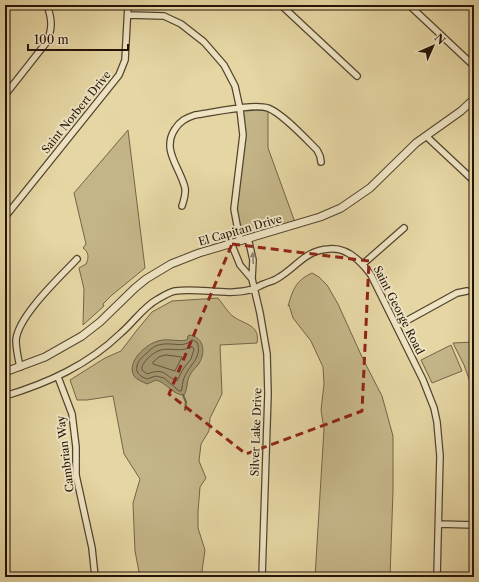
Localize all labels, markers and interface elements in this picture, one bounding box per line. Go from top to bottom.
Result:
scale bar [28,26,128,52]
north arrow [413,26,453,66]
text: N [432,31,449,48]
text: 100 m [34,32,69,47]
street label: Saint Norbert Drive [38,68,114,156]
street label: El Capitan Drive [197,211,283,249]
one-way arrow [249,252,256,265]
street label: Saint George Road [371,263,428,357]
street label: Silver Lake Drive [247,387,265,477]
street label: Cambrian Way [53,414,77,493]

